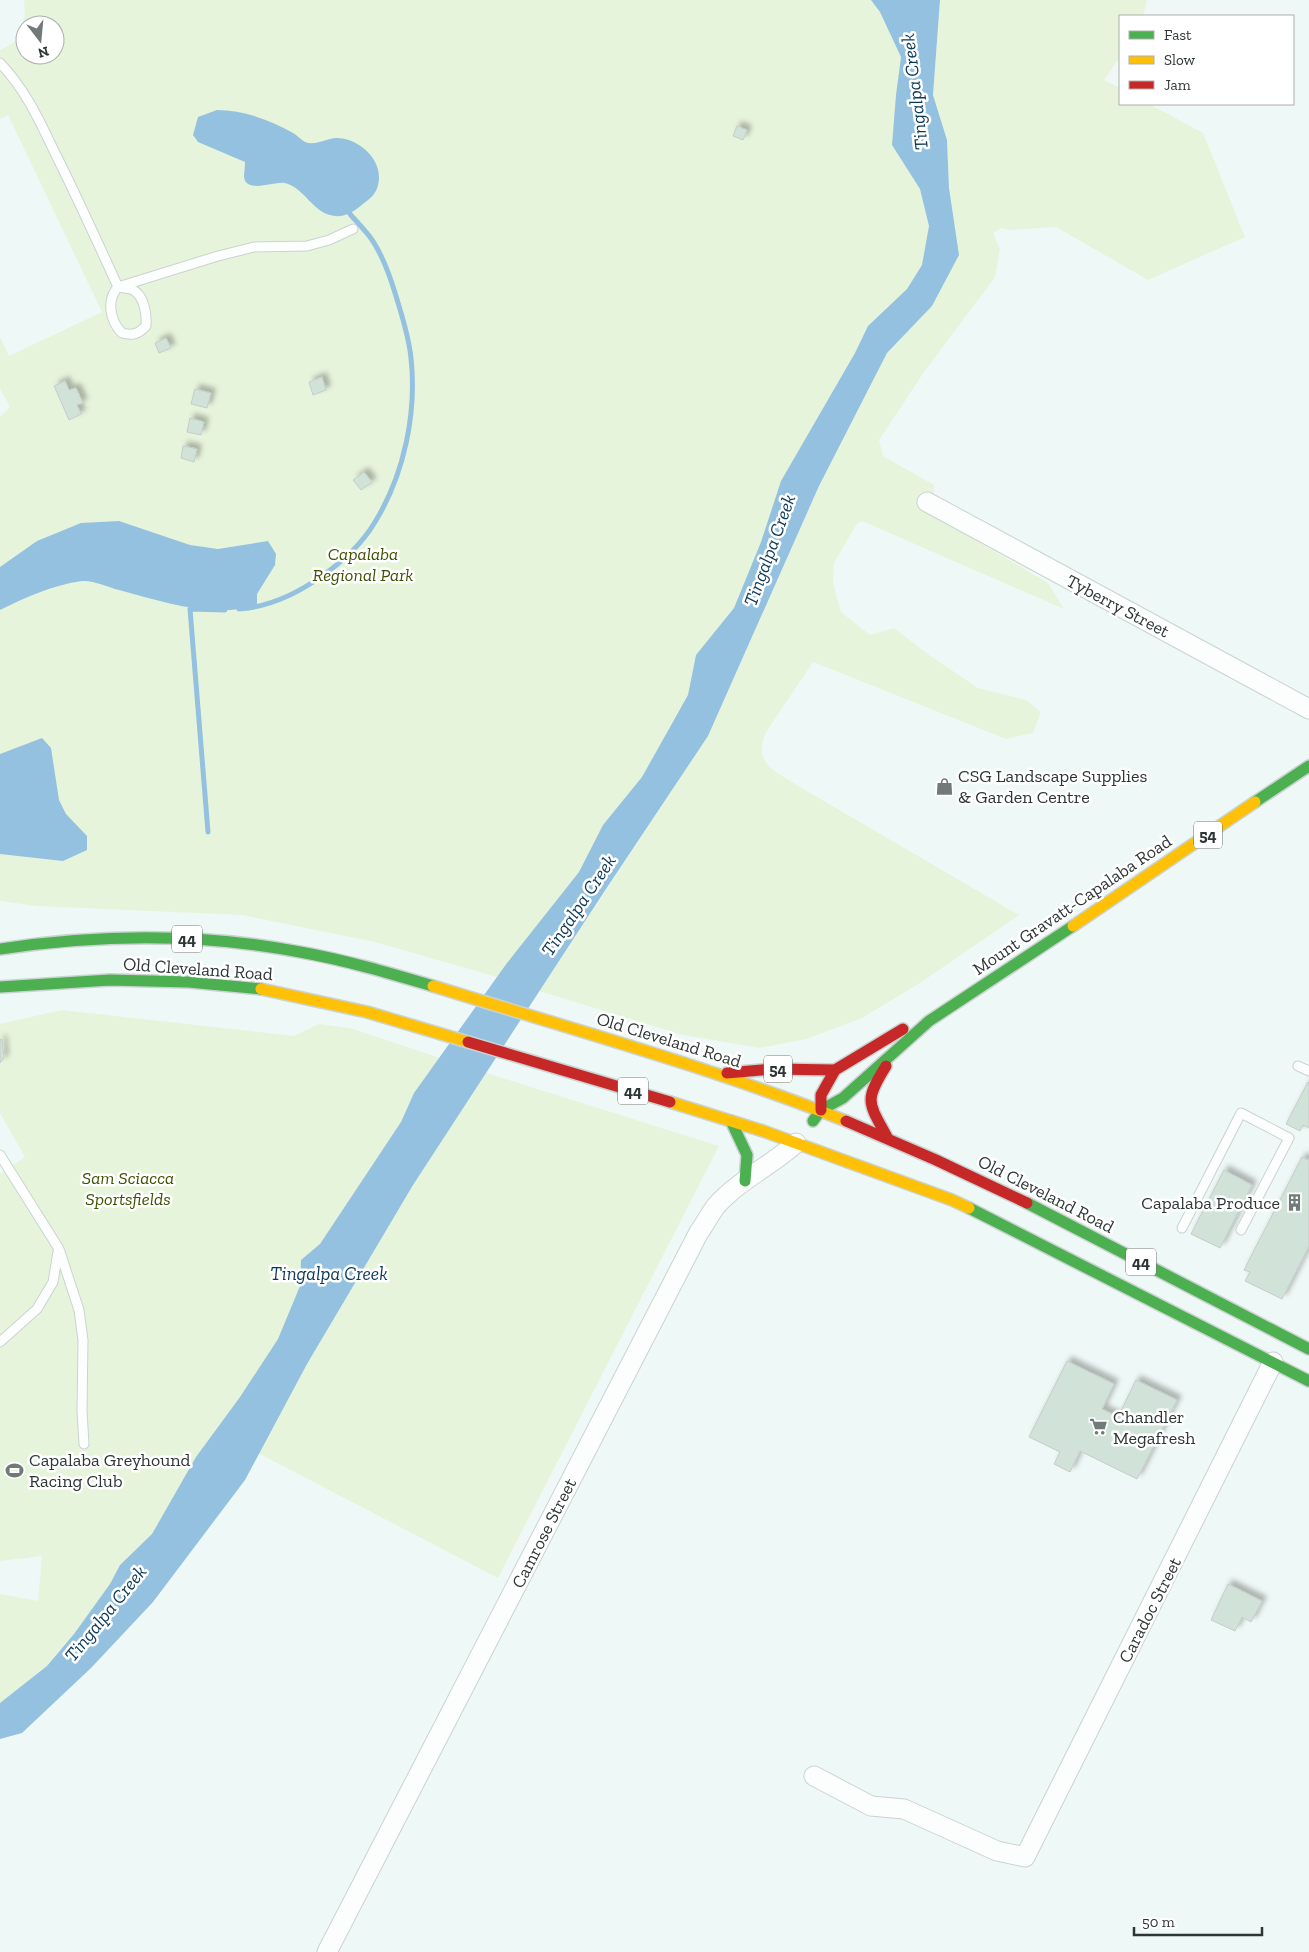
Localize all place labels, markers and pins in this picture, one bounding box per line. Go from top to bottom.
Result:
place label: CSG Landscape Supplies & Garden Centre [958,765,1148,808]
shop icon: CSG Landscape Supplies & Garden Centre [934,776,954,796]
place label: Capalaba Produce [1141,1192,1280,1214]
building icon: Capalaba Produce [1284,1193,1304,1213]
place label: Chandler Megafresh [1113,1406,1195,1449]
supermarket icon: Chandler Megafresh [1089,1417,1109,1437]
place label: Capalaba Greyhound Racing Club [29,1449,191,1492]
sports icon: Capalaba Greyhound Racing Club [5,1460,25,1480]

